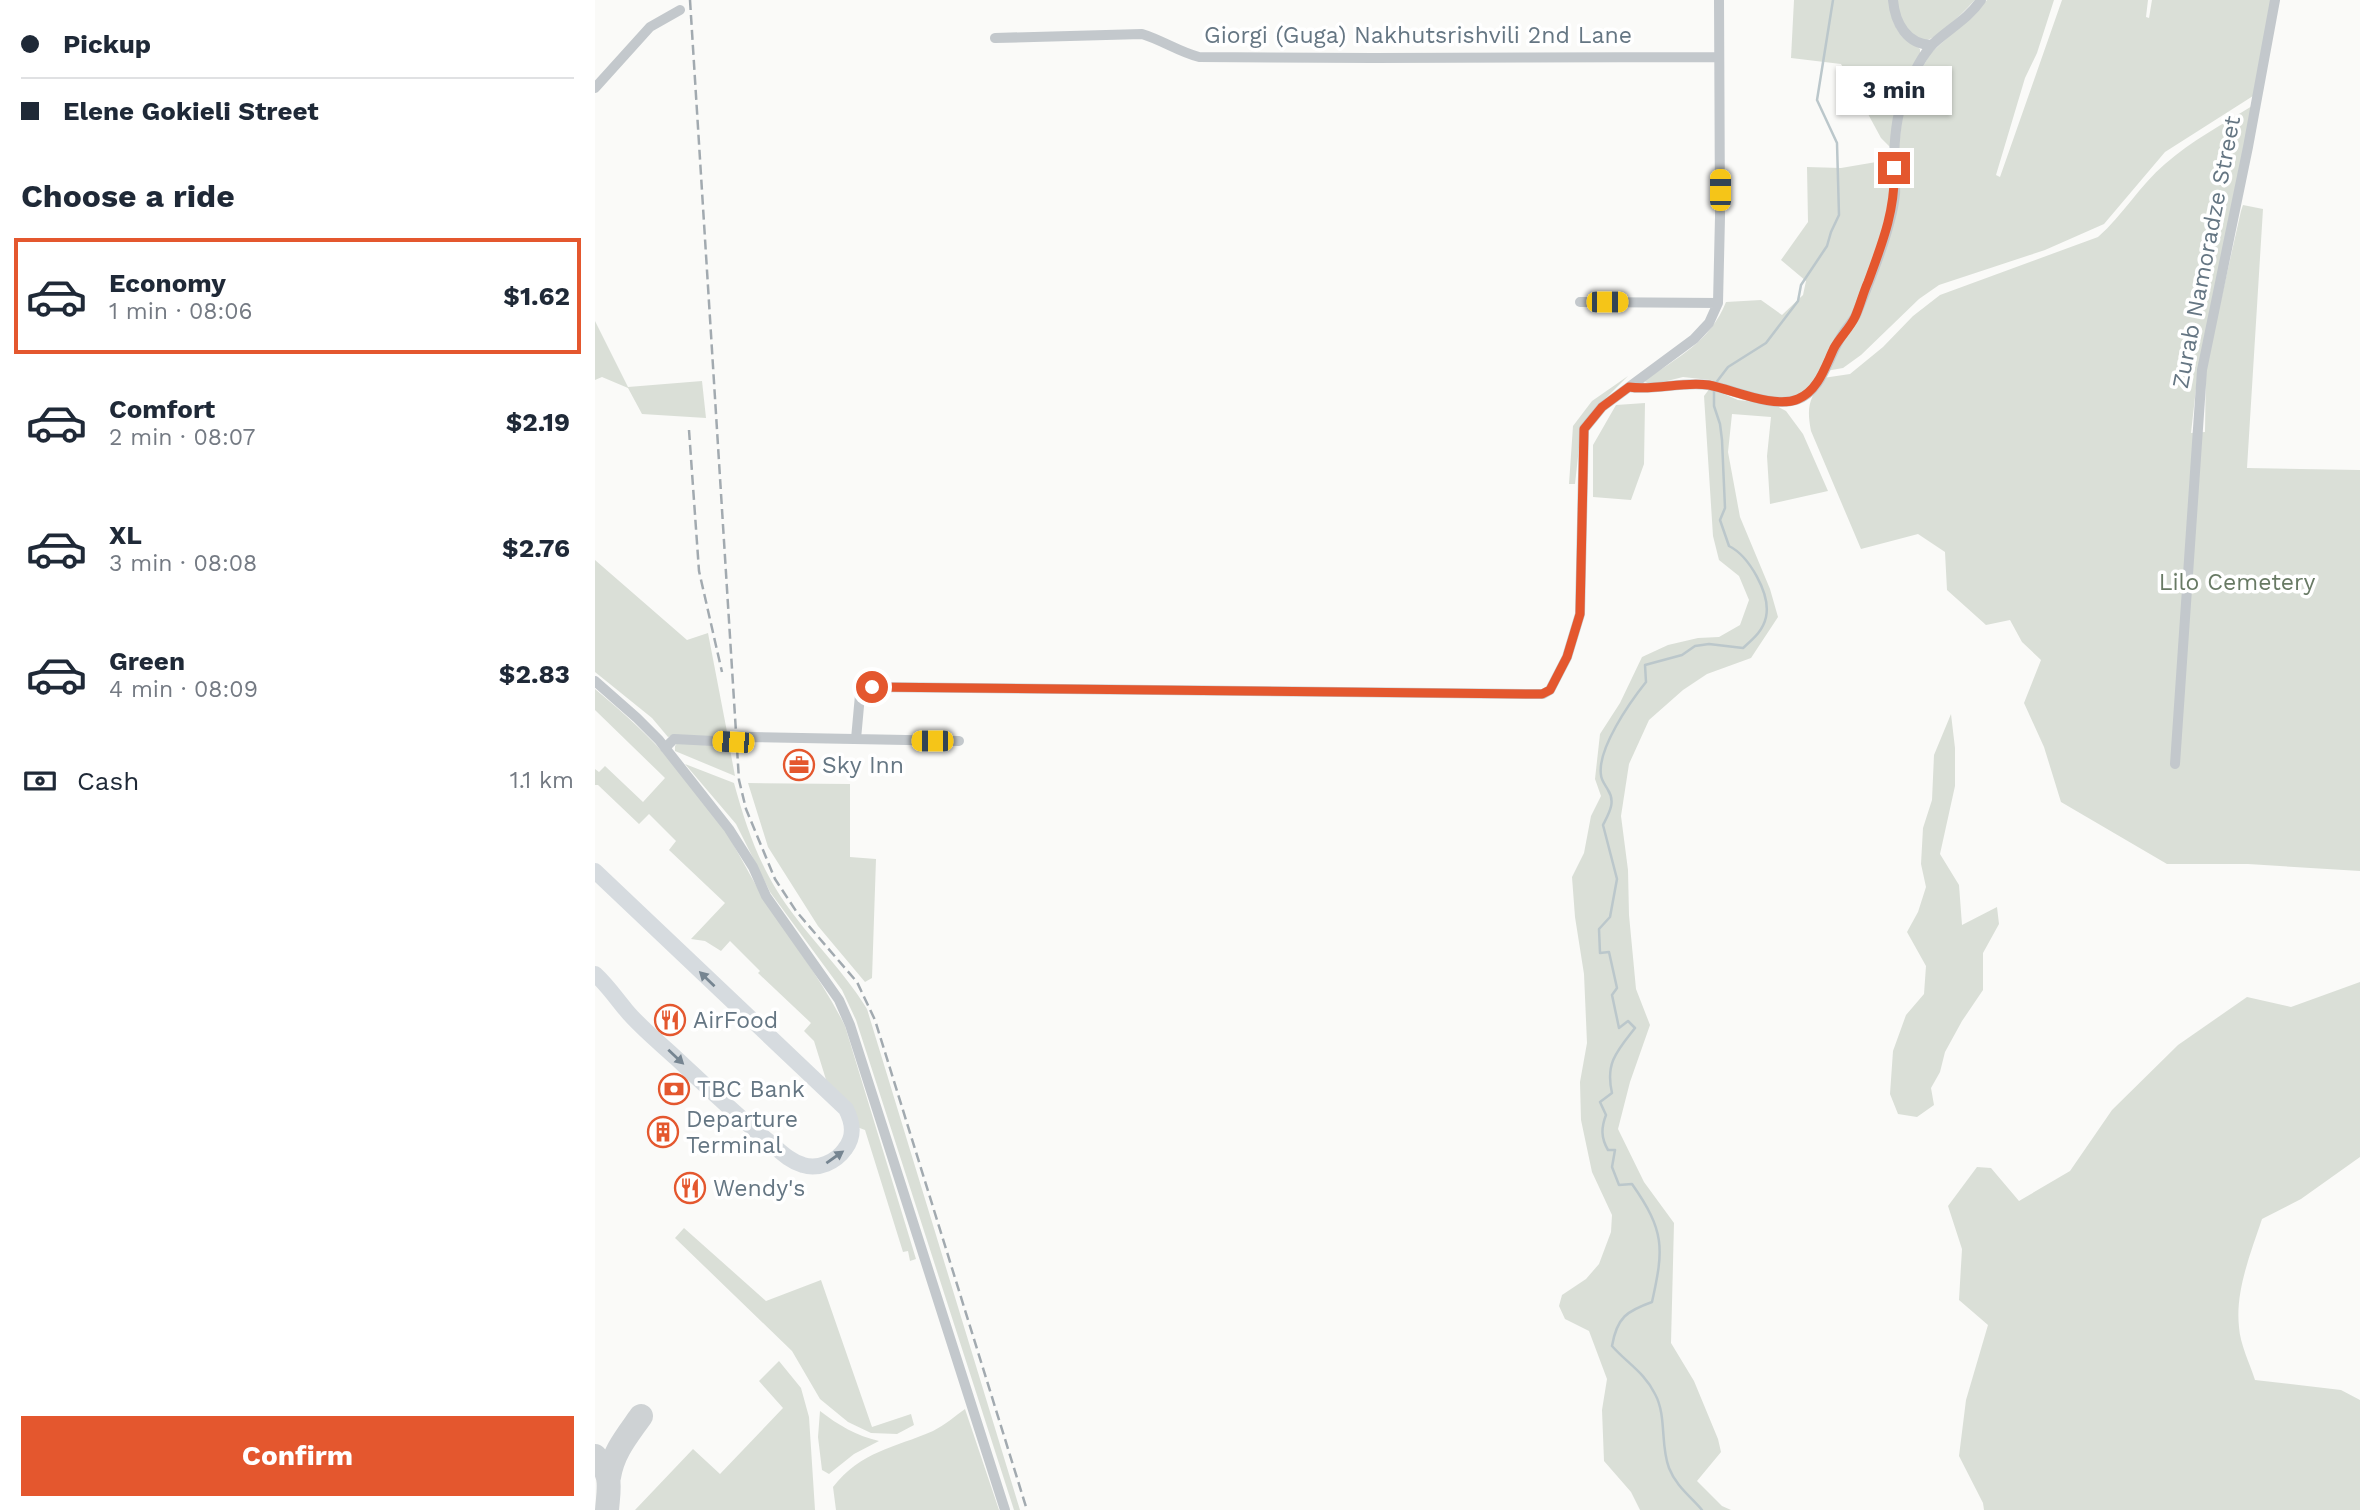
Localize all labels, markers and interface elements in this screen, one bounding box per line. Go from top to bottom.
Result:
street label: Giorgi (Guga) Nakhutsrishvili 2nd Lane [1204,22,1632,49]
text: Pickup [63,29,151,59]
callout: 3 min [1836,66,1952,116]
text: 3 min [1863,77,1925,104]
text: Elene Gokieli Street [63,96,319,126]
street label: Zurab Namoradze Street [2167,113,2246,391]
route end [1878,152,1910,184]
car [1710,169,1731,211]
text: Choose a ride [21,177,235,215]
icon: car [25,265,88,328]
text: Economy [109,268,226,298]
text: $1.62 [503,281,570,311]
car [1587,292,1629,313]
text: 1 min · 08:06 [109,298,253,325]
icon: car [25,391,88,454]
text: Comfort [109,394,215,424]
text: $2.19 [506,407,570,437]
text: 2 min · 08:07 [109,424,255,451]
icon: car [25,517,88,580]
text: XL [109,520,142,550]
text: $2.76 [502,533,570,563]
text: 3 min · 08:08 [109,550,257,577]
park label: Lilo Cemetery [2159,569,2315,596]
icon: car [25,643,88,706]
text: Green [109,646,185,676]
text: $2.83 [499,659,570,689]
route start [856,671,888,703]
text: 4 min · 08:09 [109,676,258,703]
car [712,730,755,754]
car [912,731,954,752]
office icon: Sky Inn [782,748,816,782]
place label: Sky Inn [822,752,904,779]
icon: cash [21,762,59,800]
text: Cash [77,766,139,796]
text: 1.1 km [510,767,574,794]
one-way arrow [699,971,716,987]
restaurant icon: AirFood [653,1003,687,1037]
place label: AirFood [693,1007,778,1034]
one-way arrow [667,1049,684,1065]
bank icon: TBC Bank [657,1072,691,1106]
place label: TBC Bank [697,1076,805,1103]
place label: Departure Terminal [686,1106,798,1159]
building icon: Departure Terminal [646,1115,680,1149]
one-way arrow [826,1150,844,1164]
restaurant icon: Wendy's [673,1171,707,1205]
place label: Wendy's [713,1175,805,1202]
button: Confirm [21,1416,574,1496]

